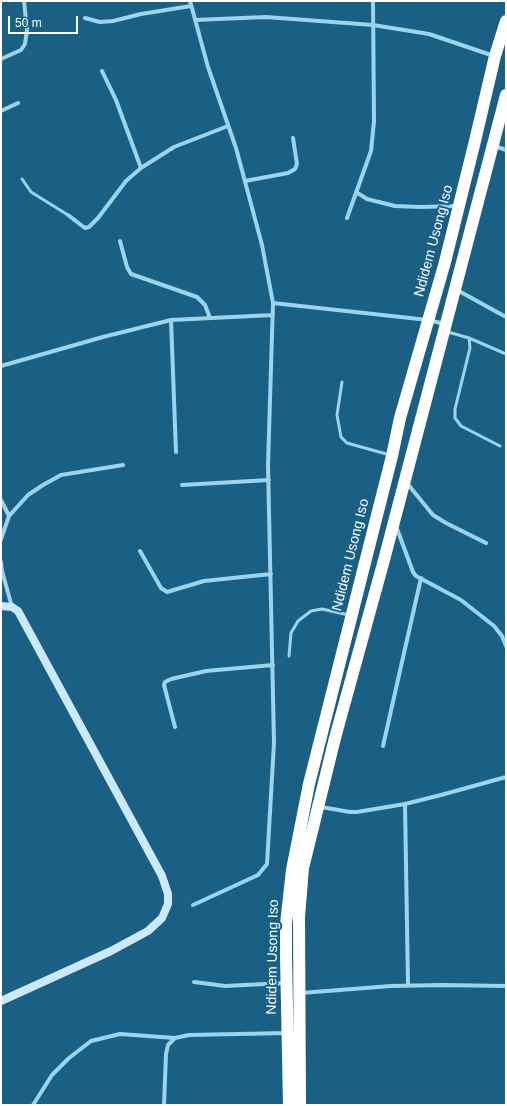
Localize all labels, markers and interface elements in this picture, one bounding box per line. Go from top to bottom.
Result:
scale bar [10,8,80,34]
text: 50 m [15,16,42,30]
street label: Ndidem Usong Iso [411,183,457,299]
street label: Ndidem Usong Iso [329,497,373,613]
street label: Ndidem Usong Iso [264,899,282,1015]

